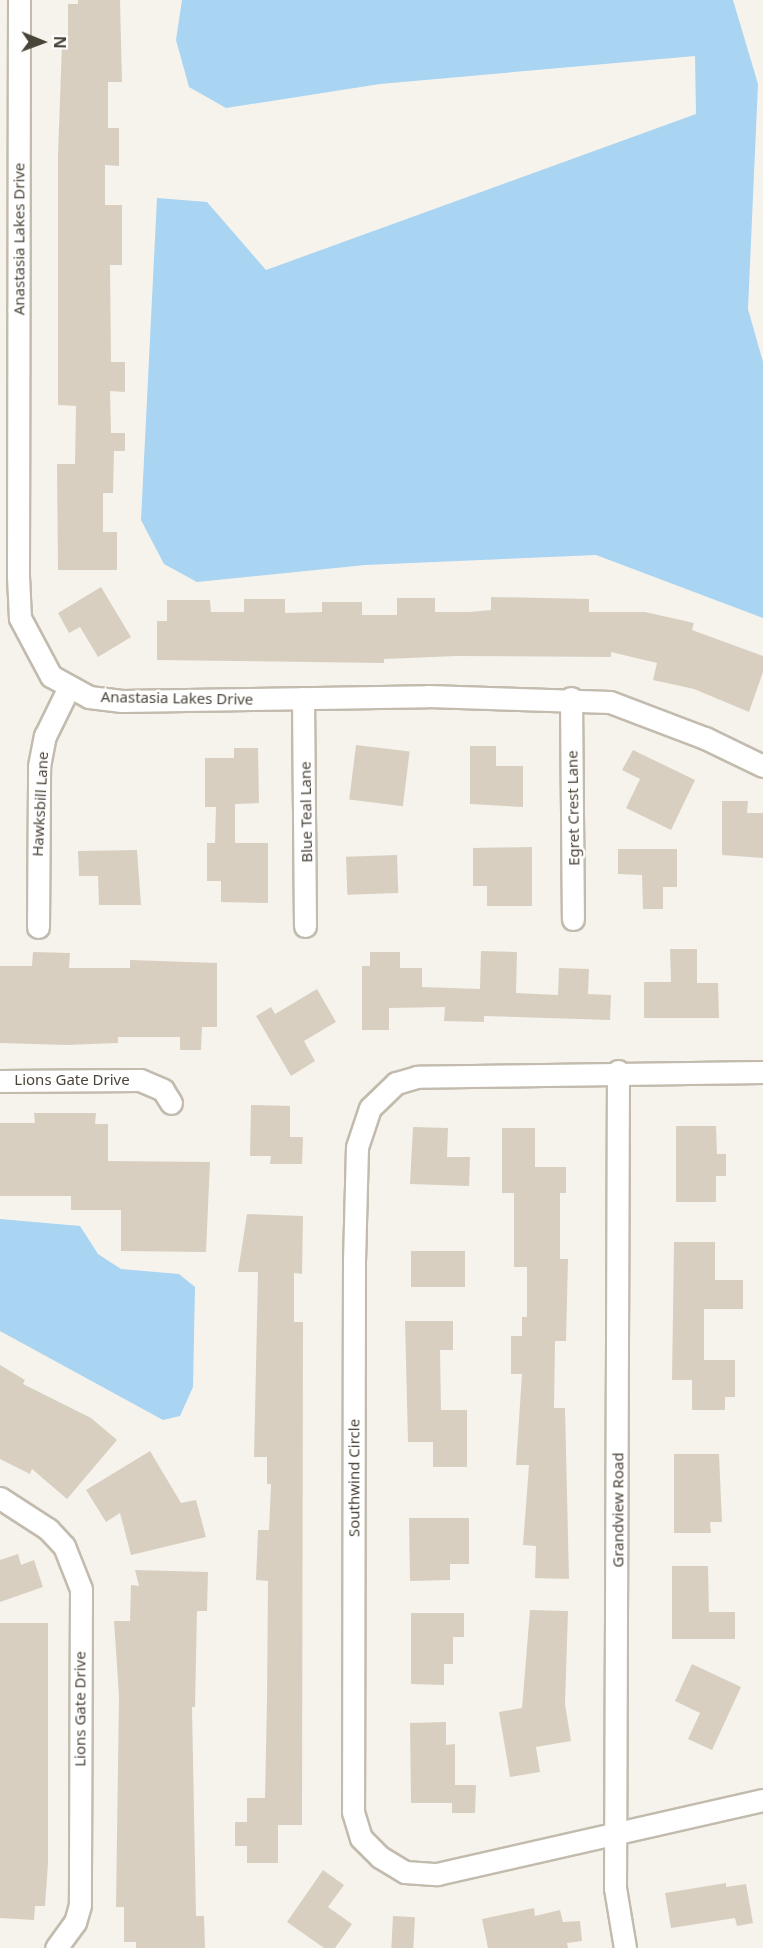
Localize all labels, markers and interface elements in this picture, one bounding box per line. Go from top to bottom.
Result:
north arrow [12,12,72,72]
text: N [49,36,71,49]
street label: Anastasia Lakes Drive [10,163,28,315]
street label: Anastasia Lakes Drive [101,688,253,708]
street label: Egret Crest Lane [563,750,583,866]
street label: Hawksbill Lane [28,751,52,857]
street label: Blue Teal Lane [296,761,316,863]
street label: Lions Gate Drive [14,1071,130,1089]
street label: Southwind Circle [345,1419,363,1537]
street label: Grandview Road [609,1452,627,1568]
street label: Lions Gate Drive [71,1651,89,1767]

